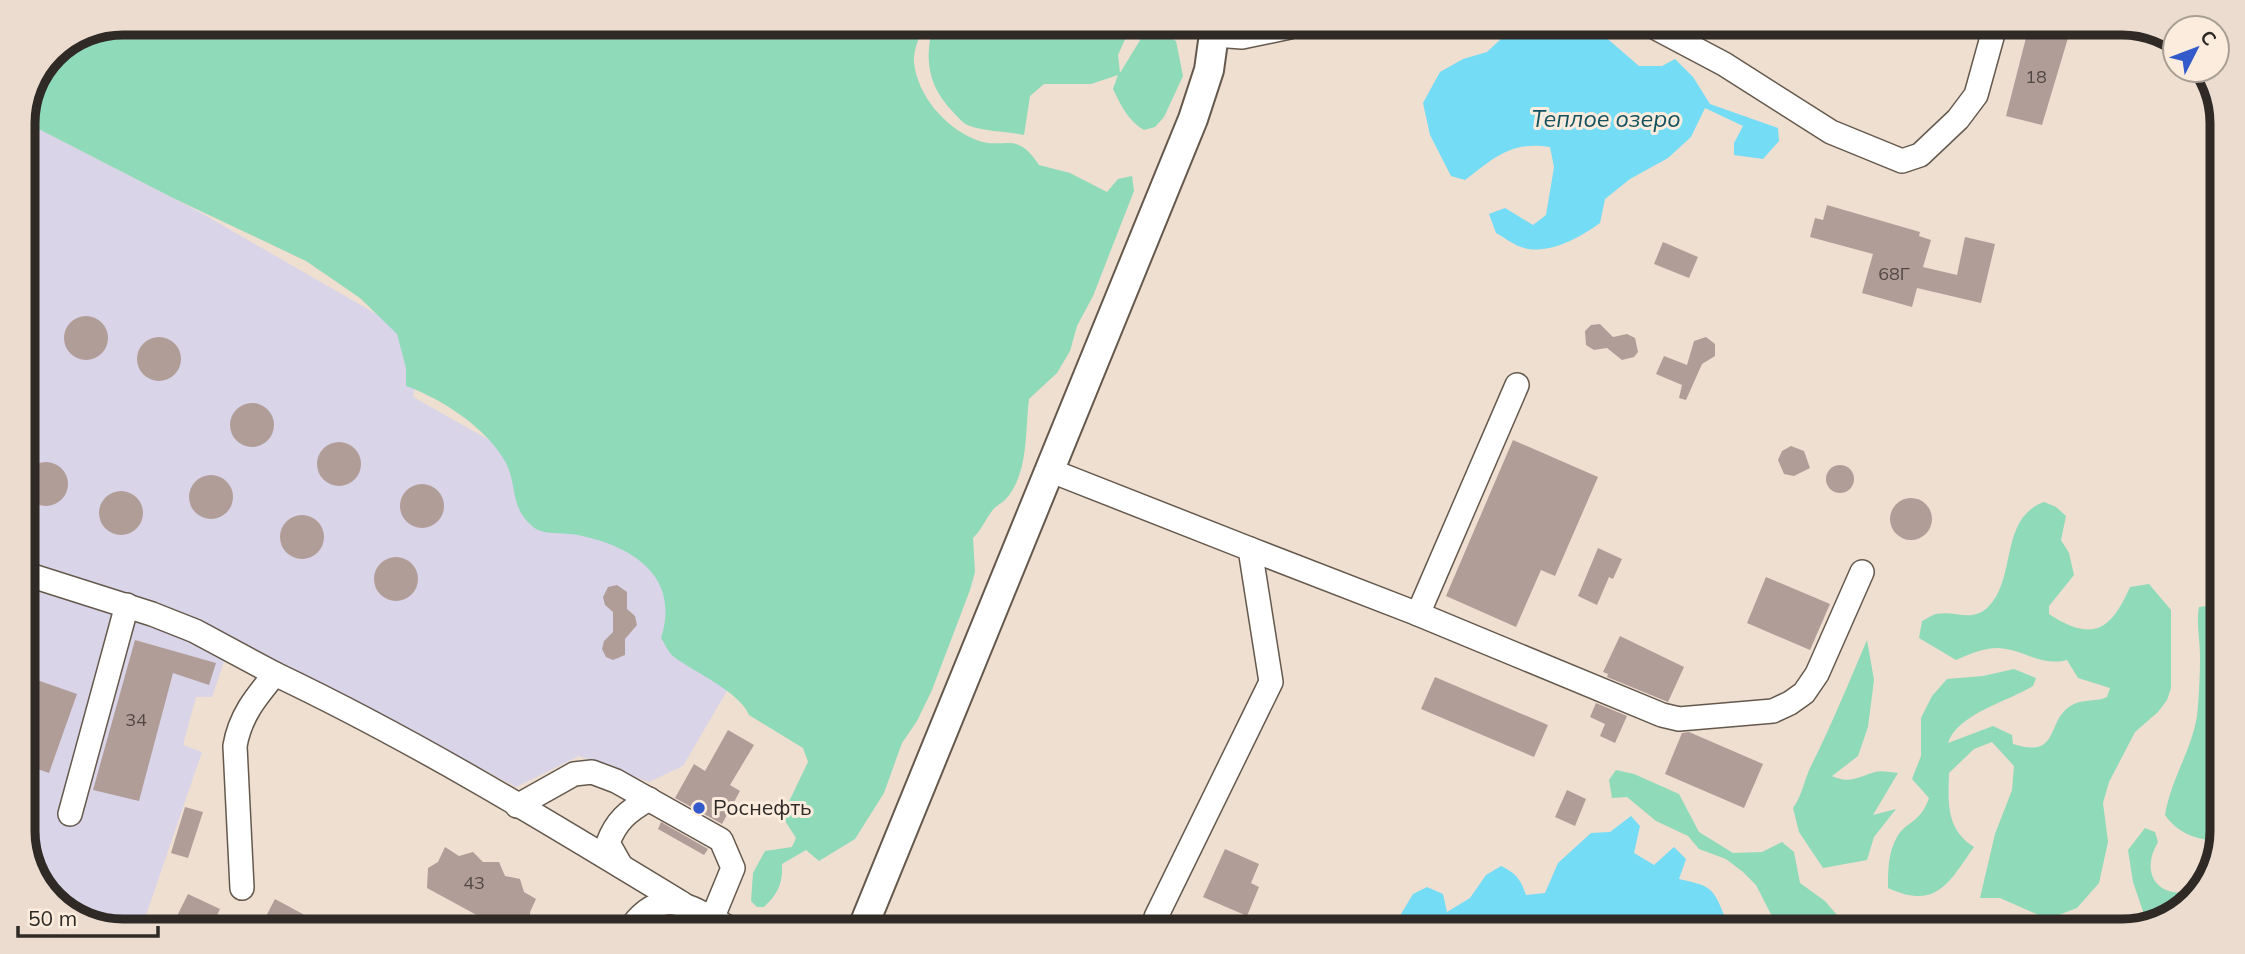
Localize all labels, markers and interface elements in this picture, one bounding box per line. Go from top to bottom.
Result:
north arrow [2161,14,2231,84]
text: С [2195,25,2222,50]
house number: 18 [2025,65,2047,88]
water label: Теплое озеро [1531,104,1681,133]
house number: 68Г [1878,262,1910,285]
house number: 34 [125,708,147,731]
place label: Роснефть [713,794,812,820]
marker: Роснефть [691,800,707,816]
house number: 43 [463,871,485,894]
scale bar [18,894,158,938]
text: 50 m [28,905,77,931]

